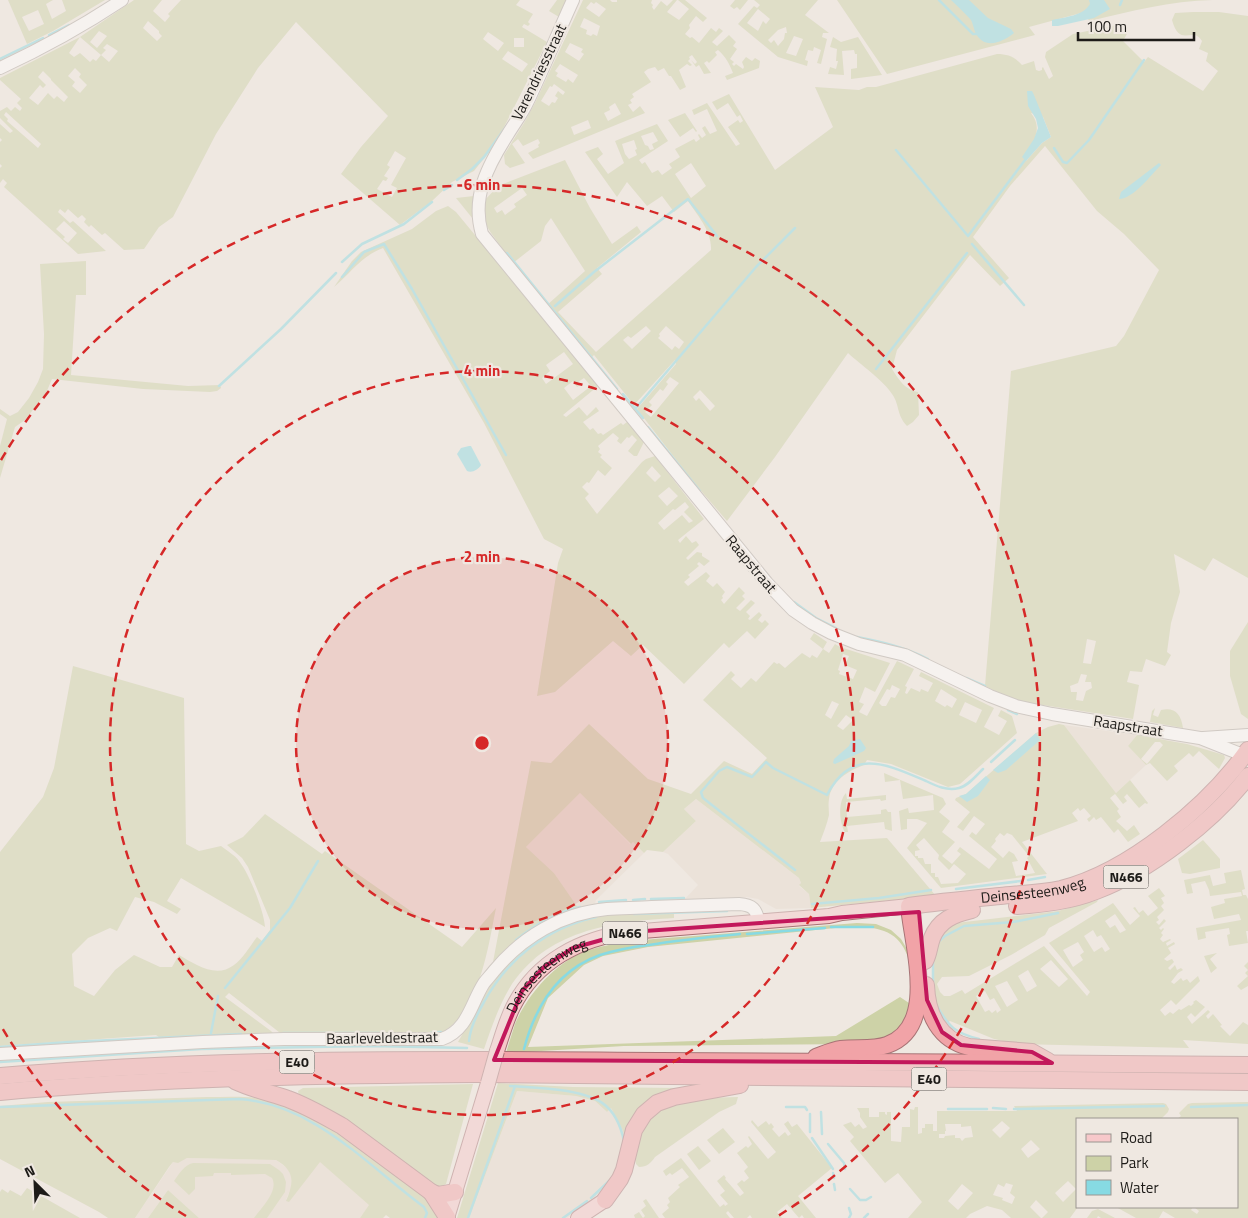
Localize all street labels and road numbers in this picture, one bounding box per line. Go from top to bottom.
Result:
street label: Varendriesstraat [505,19,572,124]
street label: Raapstraat [720,530,783,598]
street label: Raapstraat [1092,709,1165,742]
road number: N466 [1104,866,1148,889]
street label: Deinsesteenweg [980,870,1088,909]
road number: N466 [602,921,648,944]
street label: Deinsesteenweg [500,931,591,1017]
street label: Baarleveldestraat [326,1025,439,1050]
road number: E40 [280,1050,314,1074]
road number: E40 [912,1068,946,1090]

